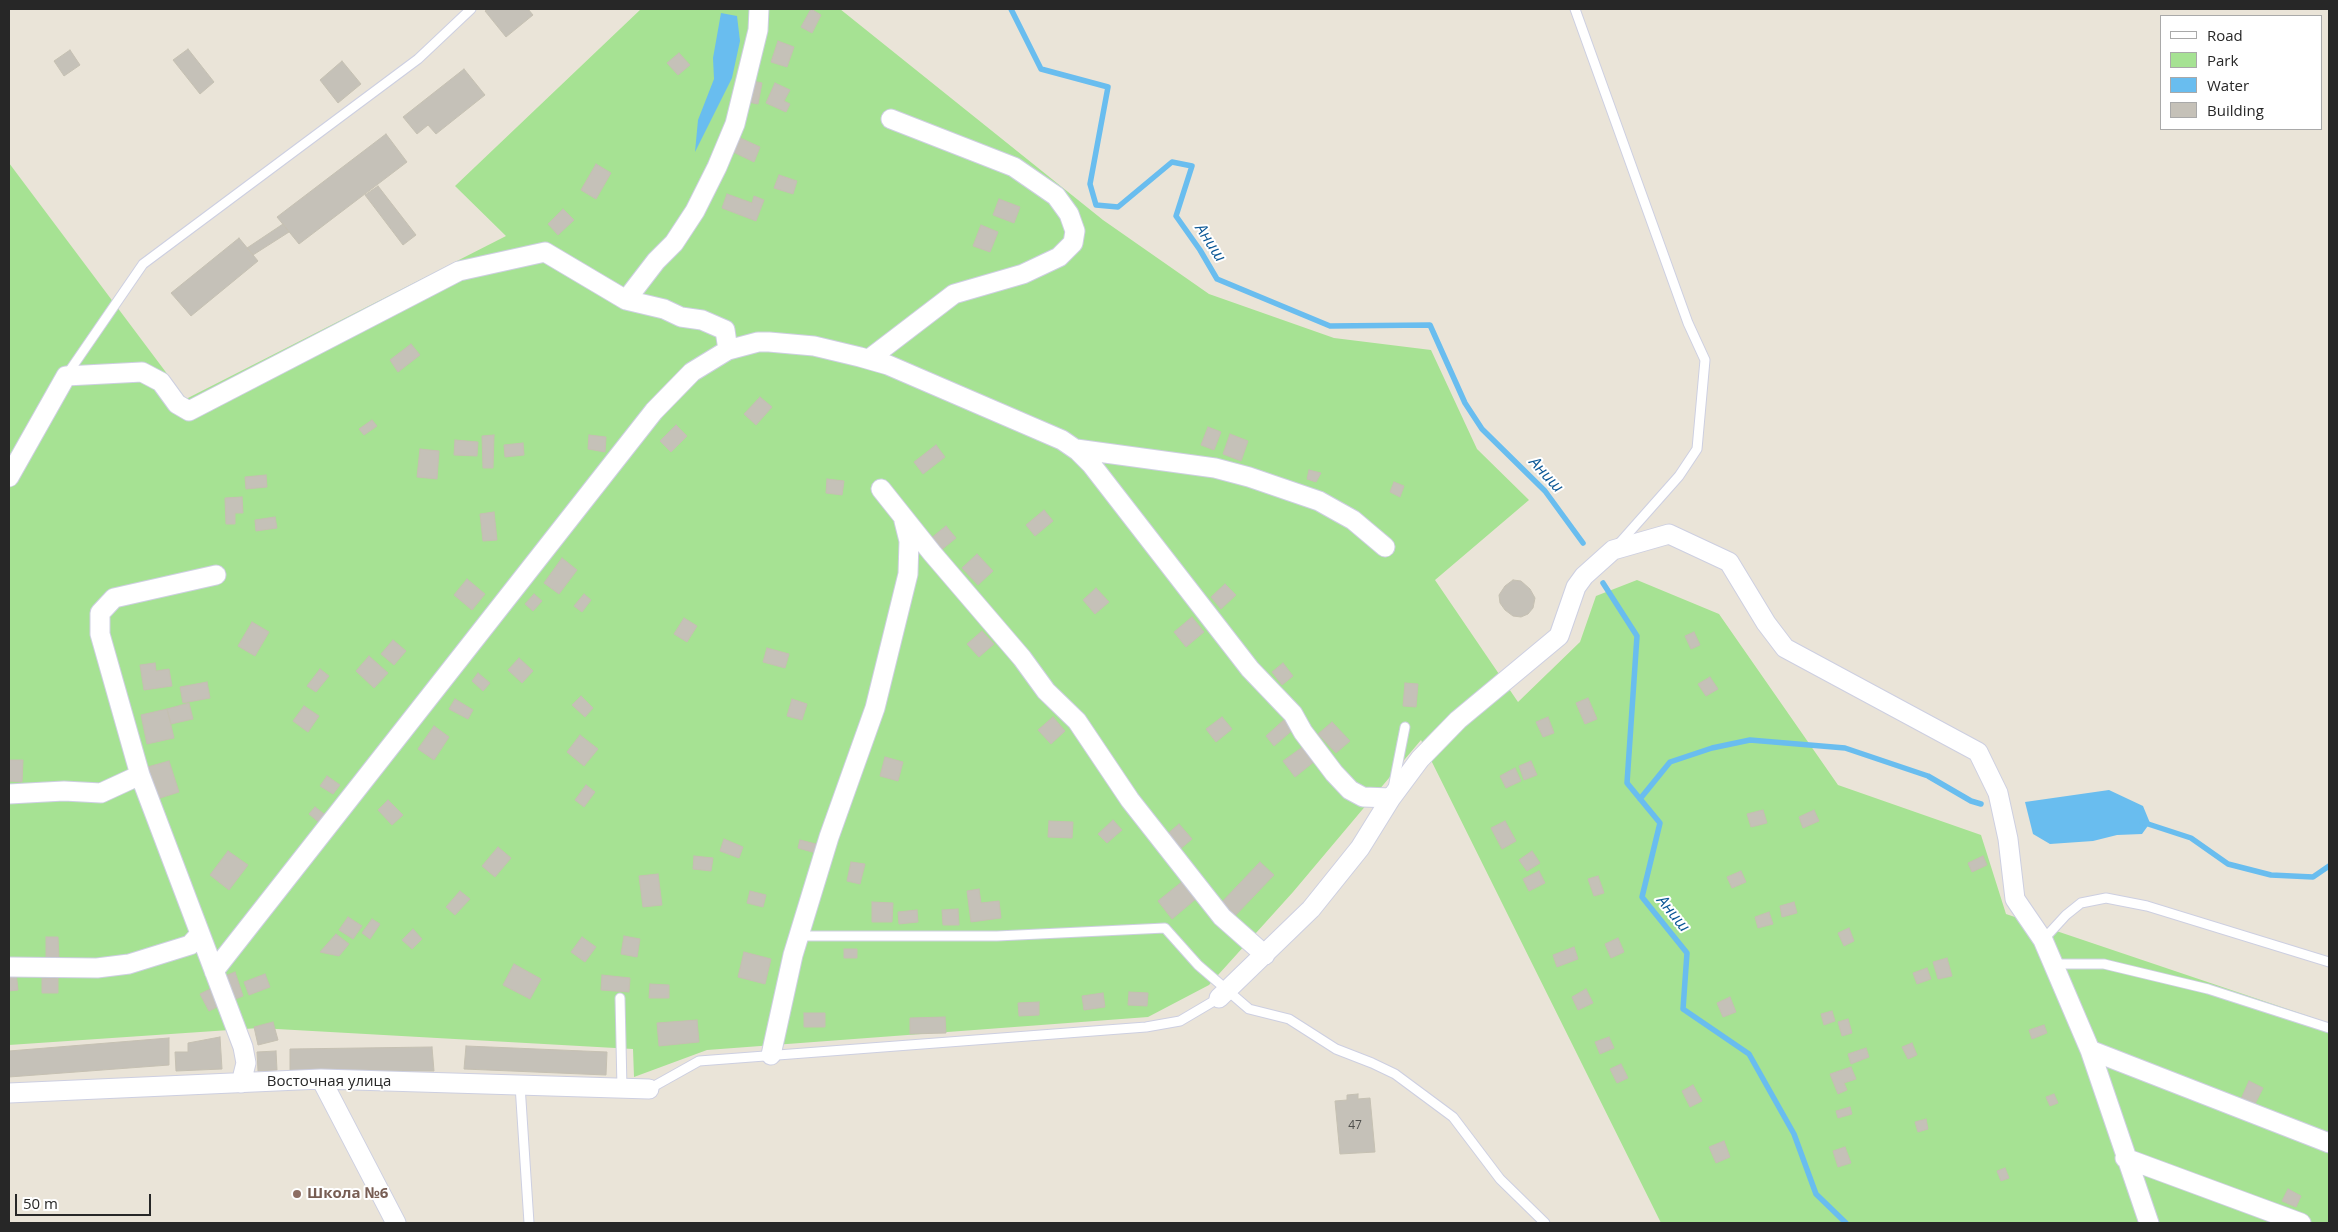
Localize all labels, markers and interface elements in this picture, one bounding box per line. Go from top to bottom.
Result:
legend [2160,15,2323,130]
text: Road [2207,25,2243,45]
text: Park [2207,50,2238,70]
text: Water [2207,75,2249,95]
text: Building [2207,100,2264,120]
water label: Аниш [1191,220,1229,266]
water label: Аниш [1525,453,1567,497]
water label: Аниш [1652,892,1694,936]
street label: Восточная улица [267,1073,391,1091]
house number: 47 [1348,1119,1362,1133]
scale bar [18,1184,154,1216]
place label: Школа №6 [307,1185,388,1203]
marker: Школа №6 [291,1188,303,1200]
text: 50 m [23,1193,58,1213]

